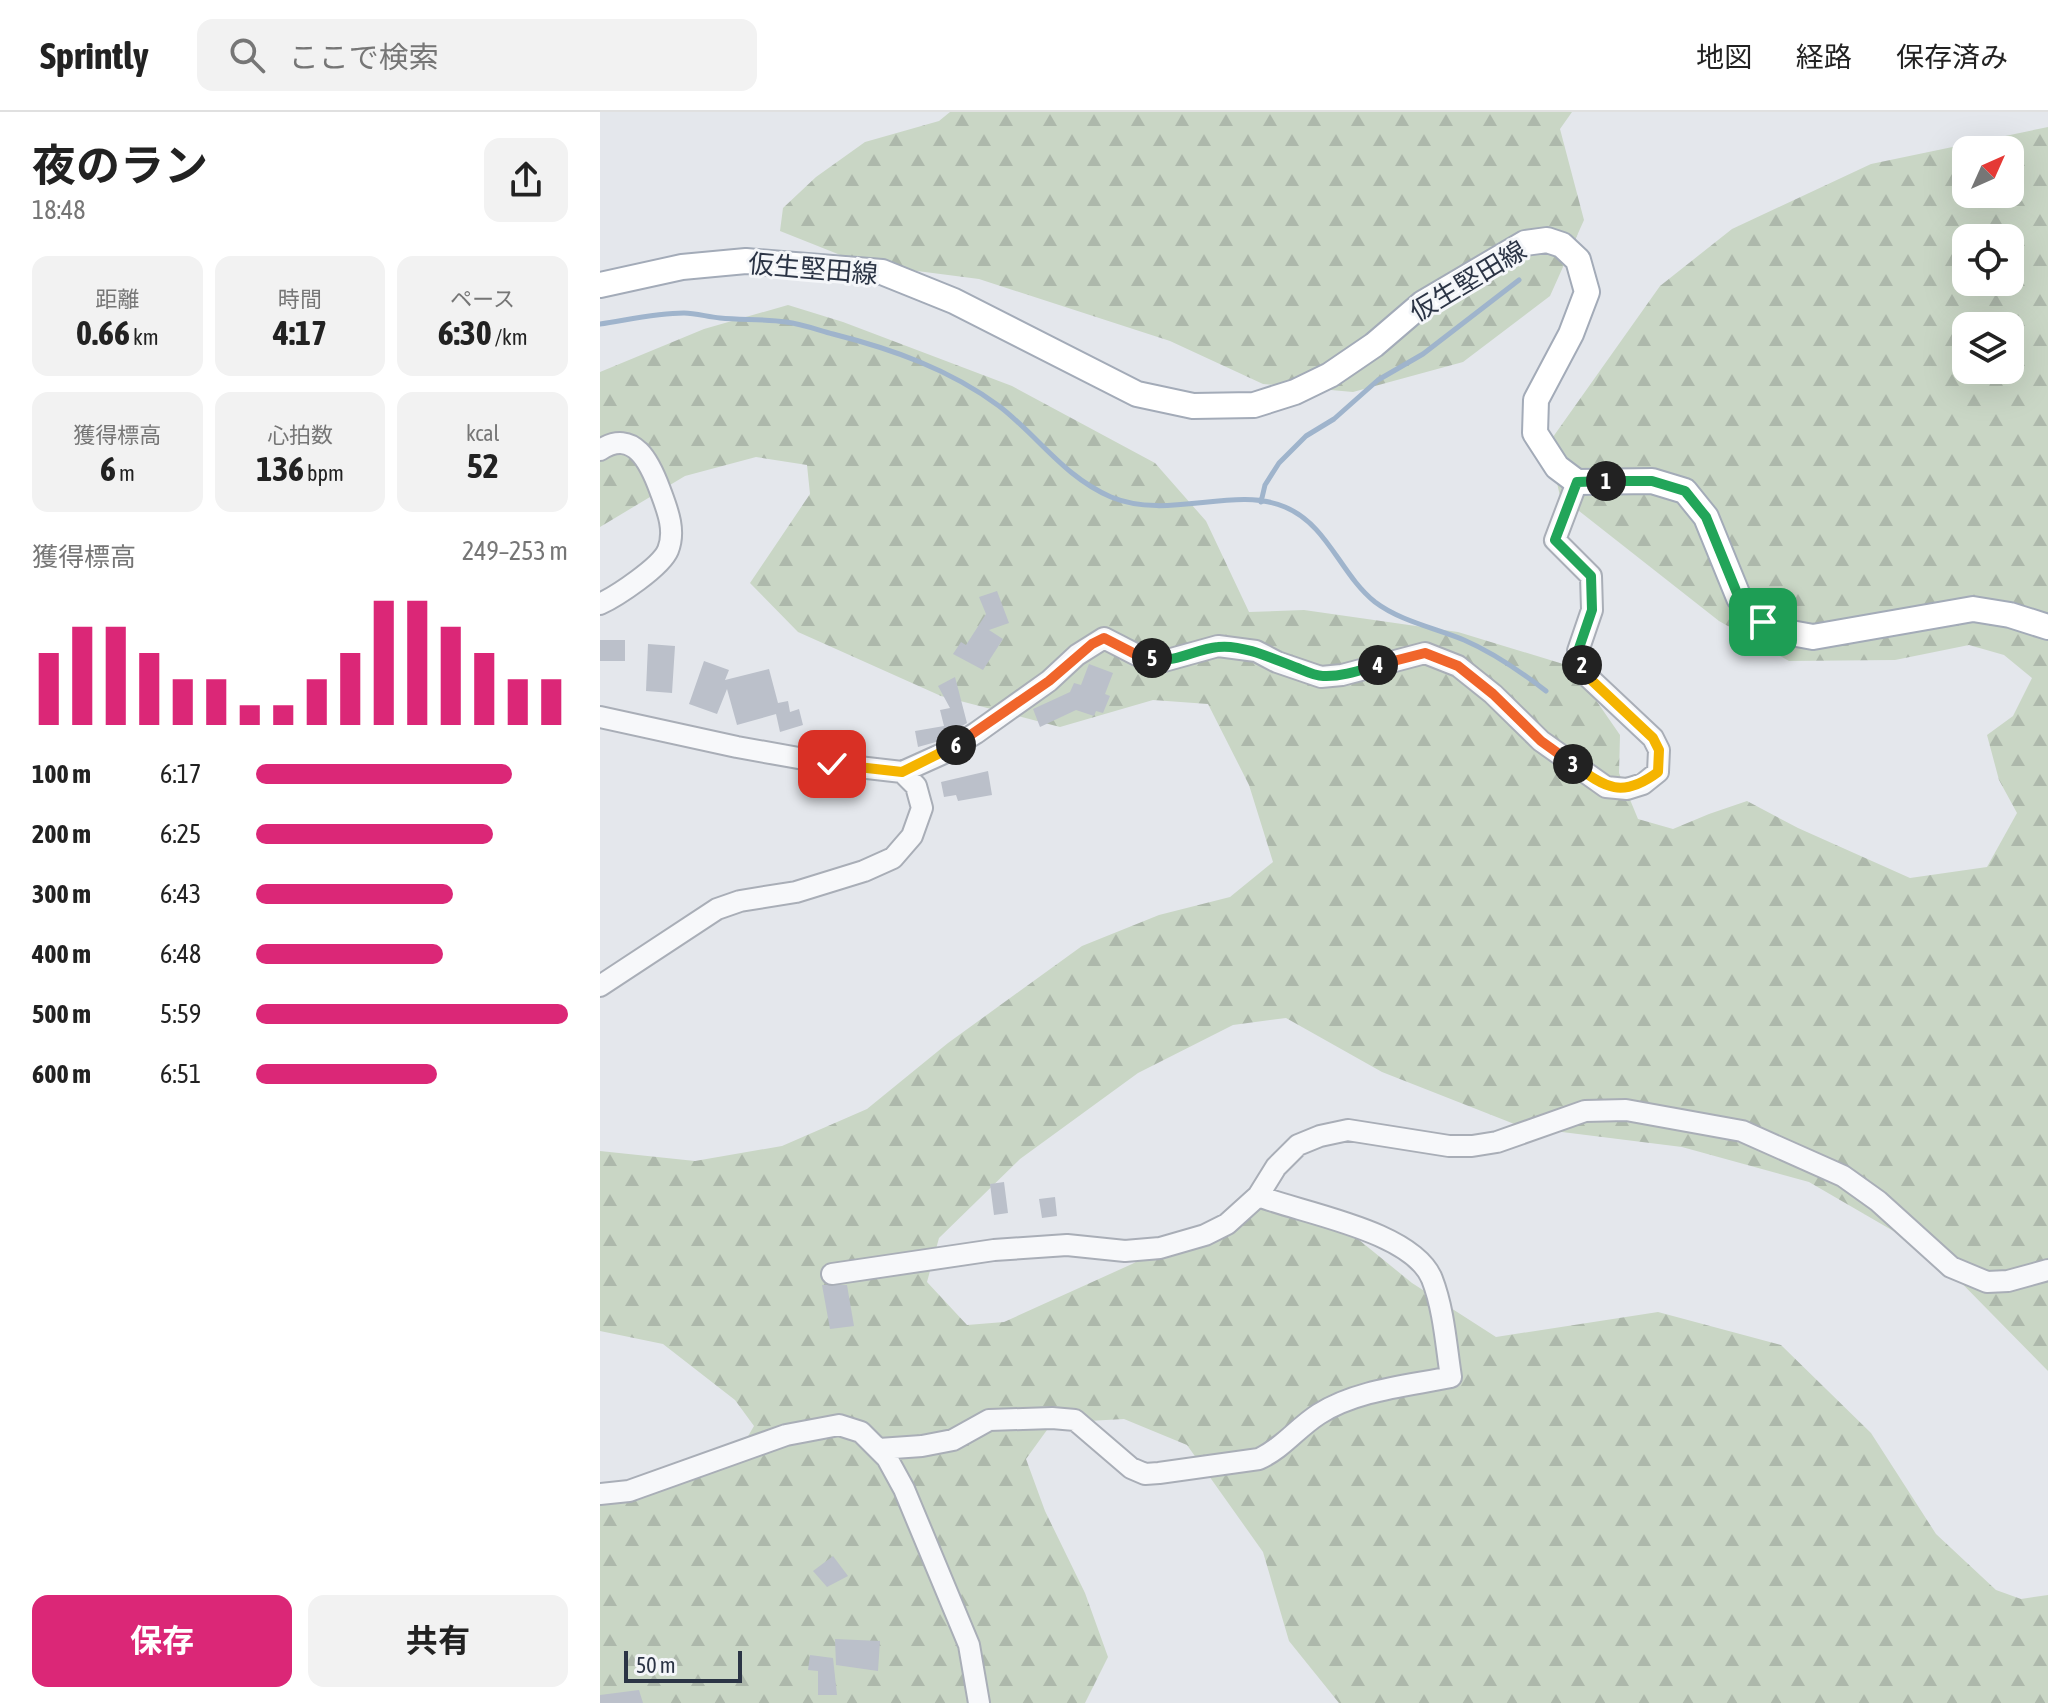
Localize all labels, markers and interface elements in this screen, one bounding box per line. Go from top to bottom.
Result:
search box [197,19,757,91]
icon: search [225,33,269,77]
text: Sprintly [40,34,149,77]
text: ここで検索 [289,40,439,74]
text: 地図 [1696,41,1752,73]
text: 経路 [1796,41,1852,73]
text: 保存済み [1896,41,2008,73]
north arrow [1952,136,2024,208]
map controls [1952,136,2024,384]
button: share [484,138,568,222]
text: 夜のラン [32,140,208,190]
text: 18:48 [32,195,86,225]
button: locate [1952,224,2024,296]
street label: 仮生堅田線 [1405,235,1531,327]
street label: 仮生堅田線 [747,248,879,290]
text: 距離 [95,286,139,312]
text: 時間 [278,286,322,312]
text: ペース [450,286,515,312]
button: layers [1952,312,2024,384]
text: 0.66 [76,313,130,352]
text: 4:17 [273,313,327,352]
text: 6:30 [438,313,492,352]
text: km [130,324,159,350]
text: /km [492,324,528,350]
text: kcal [466,420,499,446]
text: 獲得標高 [73,422,161,448]
text: 心拍数 [267,422,333,448]
text: 52 [467,446,499,485]
text: 6 [100,449,116,488]
text: 136 [256,449,304,488]
text: m [116,460,135,486]
text: bpm [304,460,344,486]
pin: 1 [1586,461,1626,501]
text: 1 [1601,468,1611,494]
text: 249–253 m [462,536,568,566]
text: 獲得標高 [32,542,136,572]
pin [1729,588,1797,656]
icon: arrive [1741,600,1785,644]
pin: 5 [1132,638,1172,678]
text: 5 [1147,645,1157,671]
pin: 4 [1358,645,1398,685]
pin: 2 [1562,645,1602,685]
text: 4 [1373,652,1383,678]
text: 2 [1577,652,1587,678]
pin: 6 [936,725,976,765]
pin [798,730,866,798]
text: 6 [951,732,961,758]
icon: check [810,742,854,786]
pin: 3 [1553,744,1593,784]
text: 3 [1568,751,1578,777]
text: 100 m [32,759,91,789]
text: 6:17 [160,759,201,789]
text: 200 m [32,819,91,849]
text: 6:25 [160,819,201,849]
text: 300 m [32,879,91,909]
text: 6:43 [160,879,201,909]
text: 400 m [32,939,91,969]
text: 6:48 [160,939,201,969]
text: 500 m [32,999,91,1029]
text: 5:59 [160,999,201,1029]
text: 600 m [32,1059,91,1089]
text: 6:51 [160,1059,201,1089]
button: 保存 [32,1595,292,1687]
button: 共有 [308,1595,568,1687]
scale bar [624,1647,742,1683]
text: 50 m [636,1652,676,1678]

